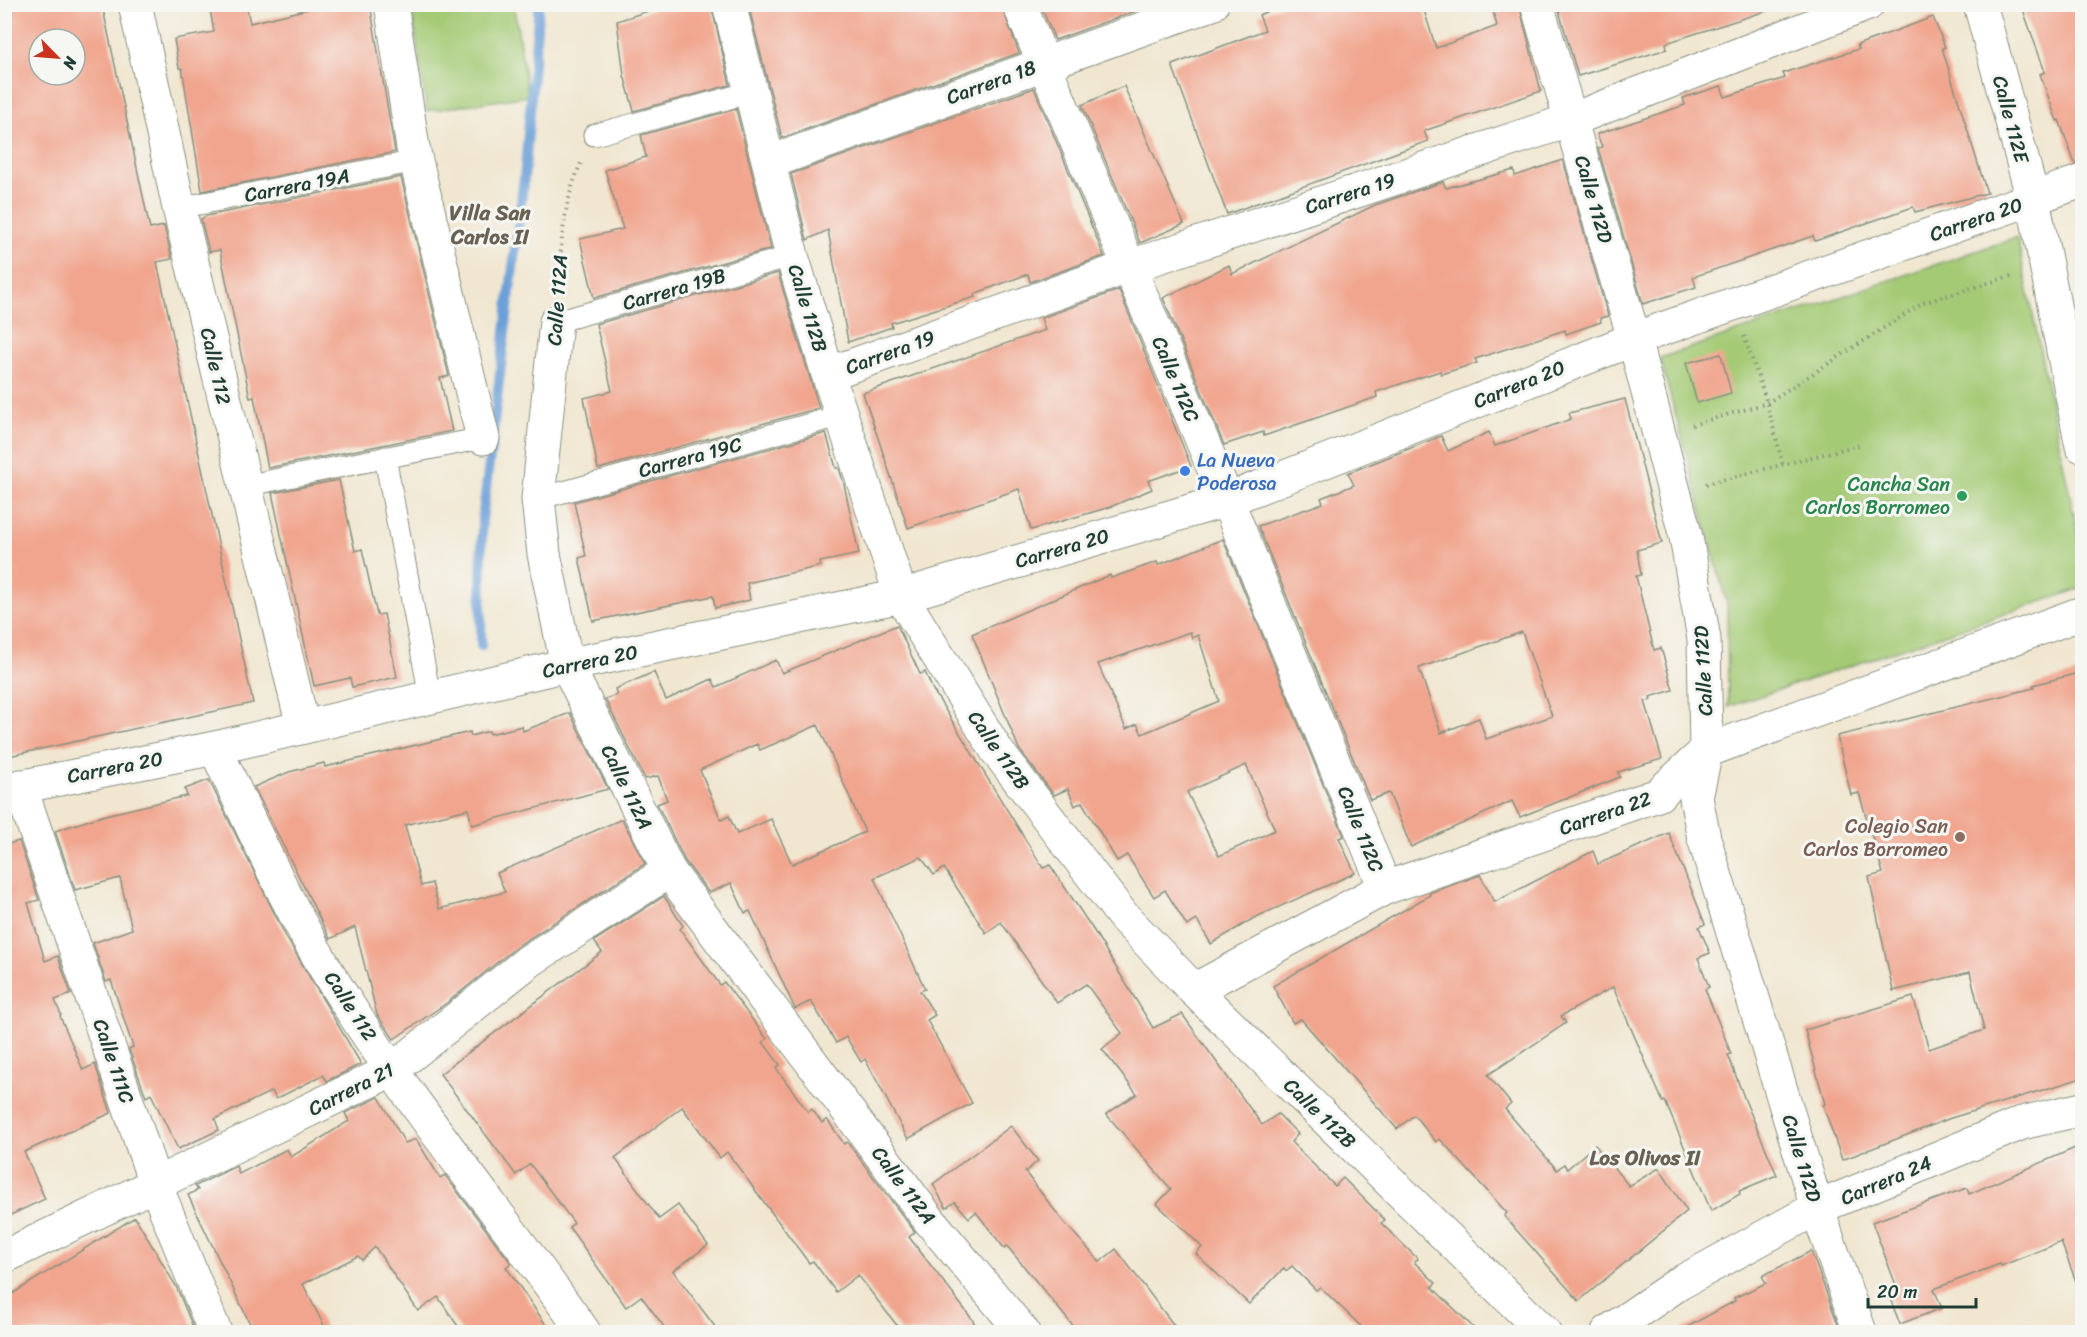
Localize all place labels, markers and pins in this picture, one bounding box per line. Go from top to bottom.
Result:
place label: La Nueva Poderosa [1197,443,1276,501]
marker: La Nueva Poderosa [1178,464,1192,478]
place label: Cancha San Carlos Borromeo [1805,467,1950,525]
marker: Cancha San Carlos Borromeo [1955,489,1969,503]
place label: Colegio San Carlos Borromeo [1803,809,1948,867]
marker: Colegio San Carlos Borromeo [1953,830,1967,844]

